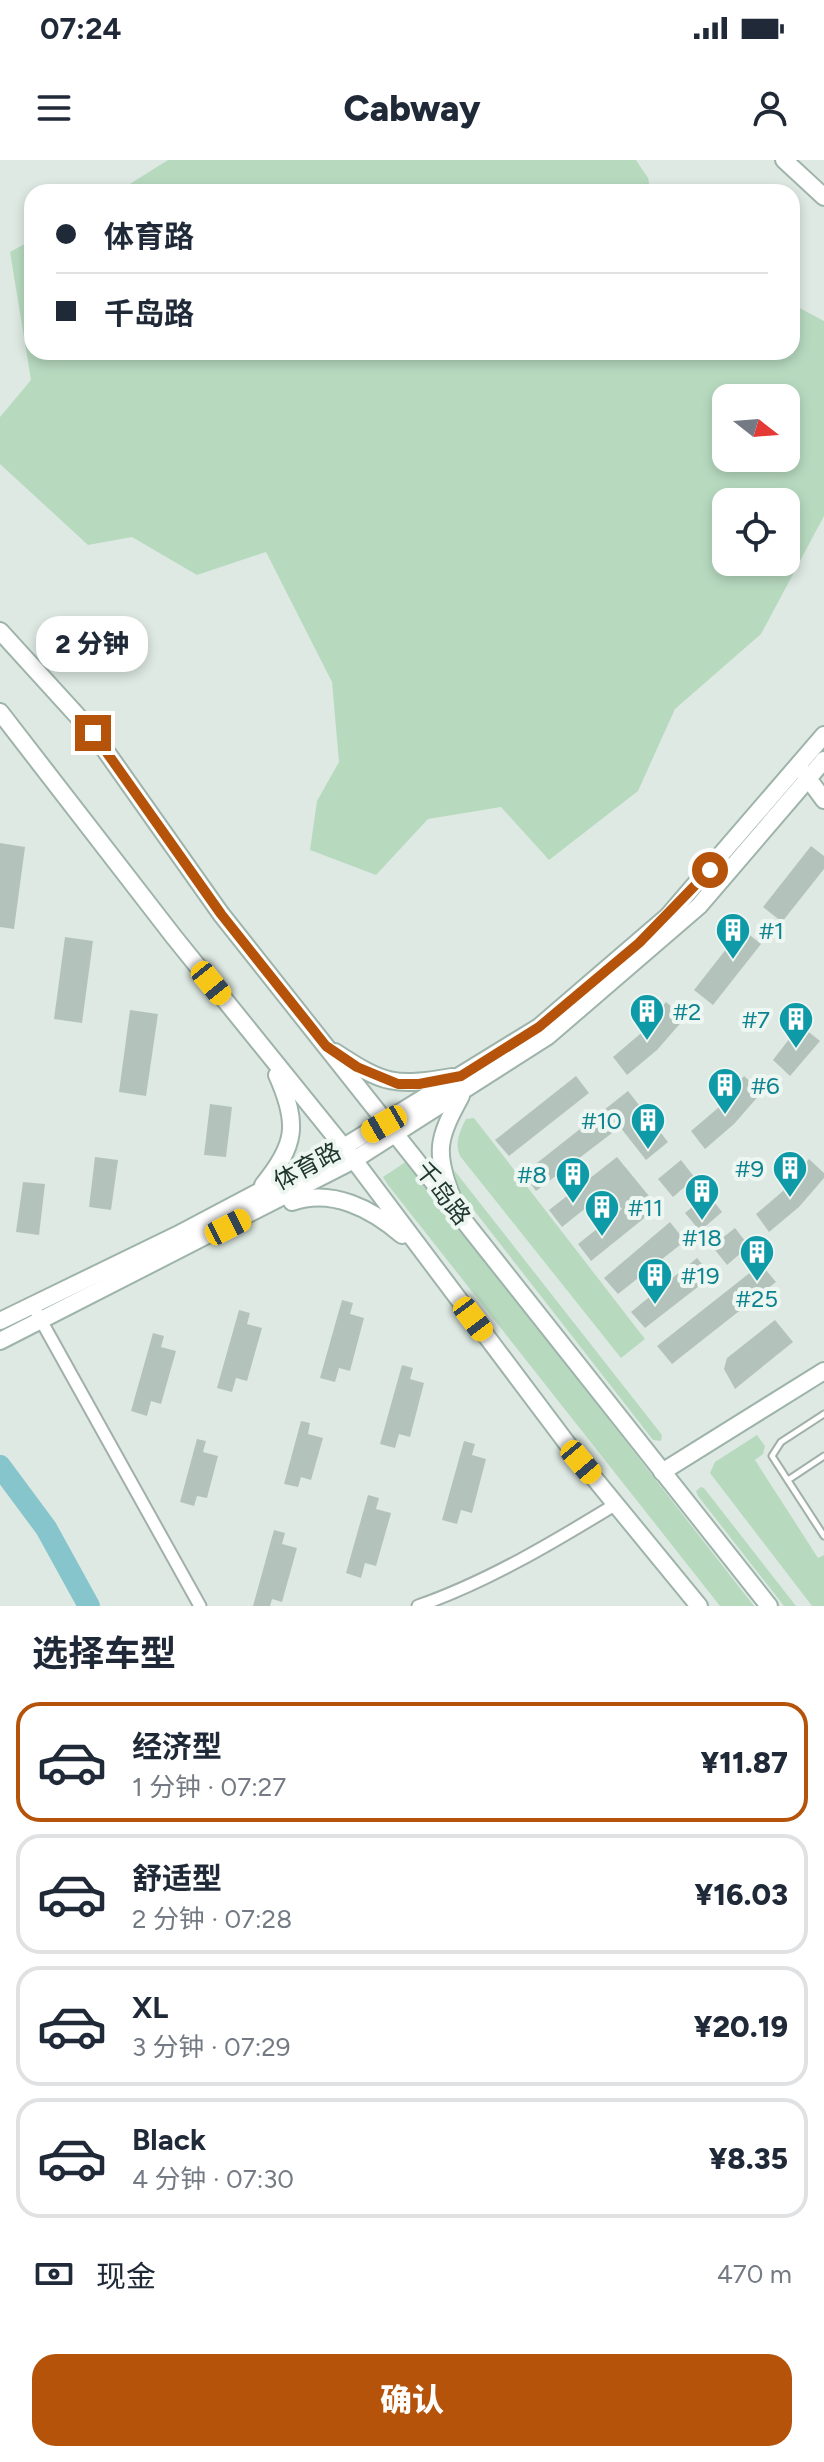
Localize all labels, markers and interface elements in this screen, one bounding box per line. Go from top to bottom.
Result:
text: 07:24 [40,10,122,47]
icon: menu [32,86,76,130]
icon: person [748,86,792,130]
text: Cabway [344,87,480,130]
text: 体育路 [104,218,194,255]
text: 千岛路 [104,295,194,332]
north arrow [712,384,800,472]
map controls [712,384,800,576]
button: locate [712,488,800,576]
callout: 2 分钟 [37,617,149,673]
text: 2 分钟 [55,628,129,660]
route end [75,715,111,751]
route start [692,852,728,888]
building icon: #1 [714,911,752,961]
place label: #1 [759,916,784,945]
car [187,957,235,1009]
building icon: #2 [628,992,666,1042]
place label: #2 [673,997,702,1026]
building icon: #7 [777,1000,815,1050]
place label: #7 [742,1005,770,1034]
building icon: #6 [706,1066,744,1116]
place label: #6 [751,1071,780,1100]
building icon: #10 [629,1101,667,1151]
car [357,1102,411,1146]
place label: #10 [582,1106,622,1135]
street label: 体育路 [268,1136,346,1196]
building icon: #9 [771,1149,809,1199]
place label: #9 [735,1154,764,1183]
building icon: #8 [554,1155,592,1205]
street label: 千岛路 [409,1156,477,1230]
place label: #8 [517,1160,547,1189]
building icon: #18 [683,1172,721,1222]
building icon: #11 [583,1188,621,1238]
place label: #11 [628,1193,663,1222]
car [201,1205,255,1249]
place label: #18 [682,1223,722,1252]
building icon: #25 [738,1233,776,1283]
building icon: #19 [636,1256,674,1306]
place label: #19 [681,1261,720,1290]
place label: #25 [736,1284,778,1313]
car [449,1293,497,1345]
car [556,1436,606,1488]
text: 选择车型 [32,1632,176,1675]
icon: car [36,1726,108,1798]
text: 经济型 [132,1728,222,1765]
text: ¥11.87 [701,1744,788,1781]
text: 1 分钟 · 07:27 [132,1771,286,1803]
icon: car [36,1858,108,1930]
text: 舒适型 [132,1860,222,1897]
text: ¥16.03 [695,1876,788,1913]
text: 2 分钟 · 07:28 [132,1903,292,1935]
text: XL [132,1989,168,2026]
icon: car [36,1990,108,2062]
text: ¥20.19 [694,2008,788,2045]
text: 3 分钟 · 07:29 [132,2031,290,2063]
text: Black [132,2121,206,2158]
icon: car [36,2122,108,2194]
text: ¥8.35 [709,2140,788,2177]
text: 4 分钟 · 07:30 [132,2163,294,2195]
icon: cash [32,2252,76,2296]
text: 现金 [96,2258,156,2295]
text: 470 m [717,2258,792,2290]
button: 确认 [32,2354,792,2446]

